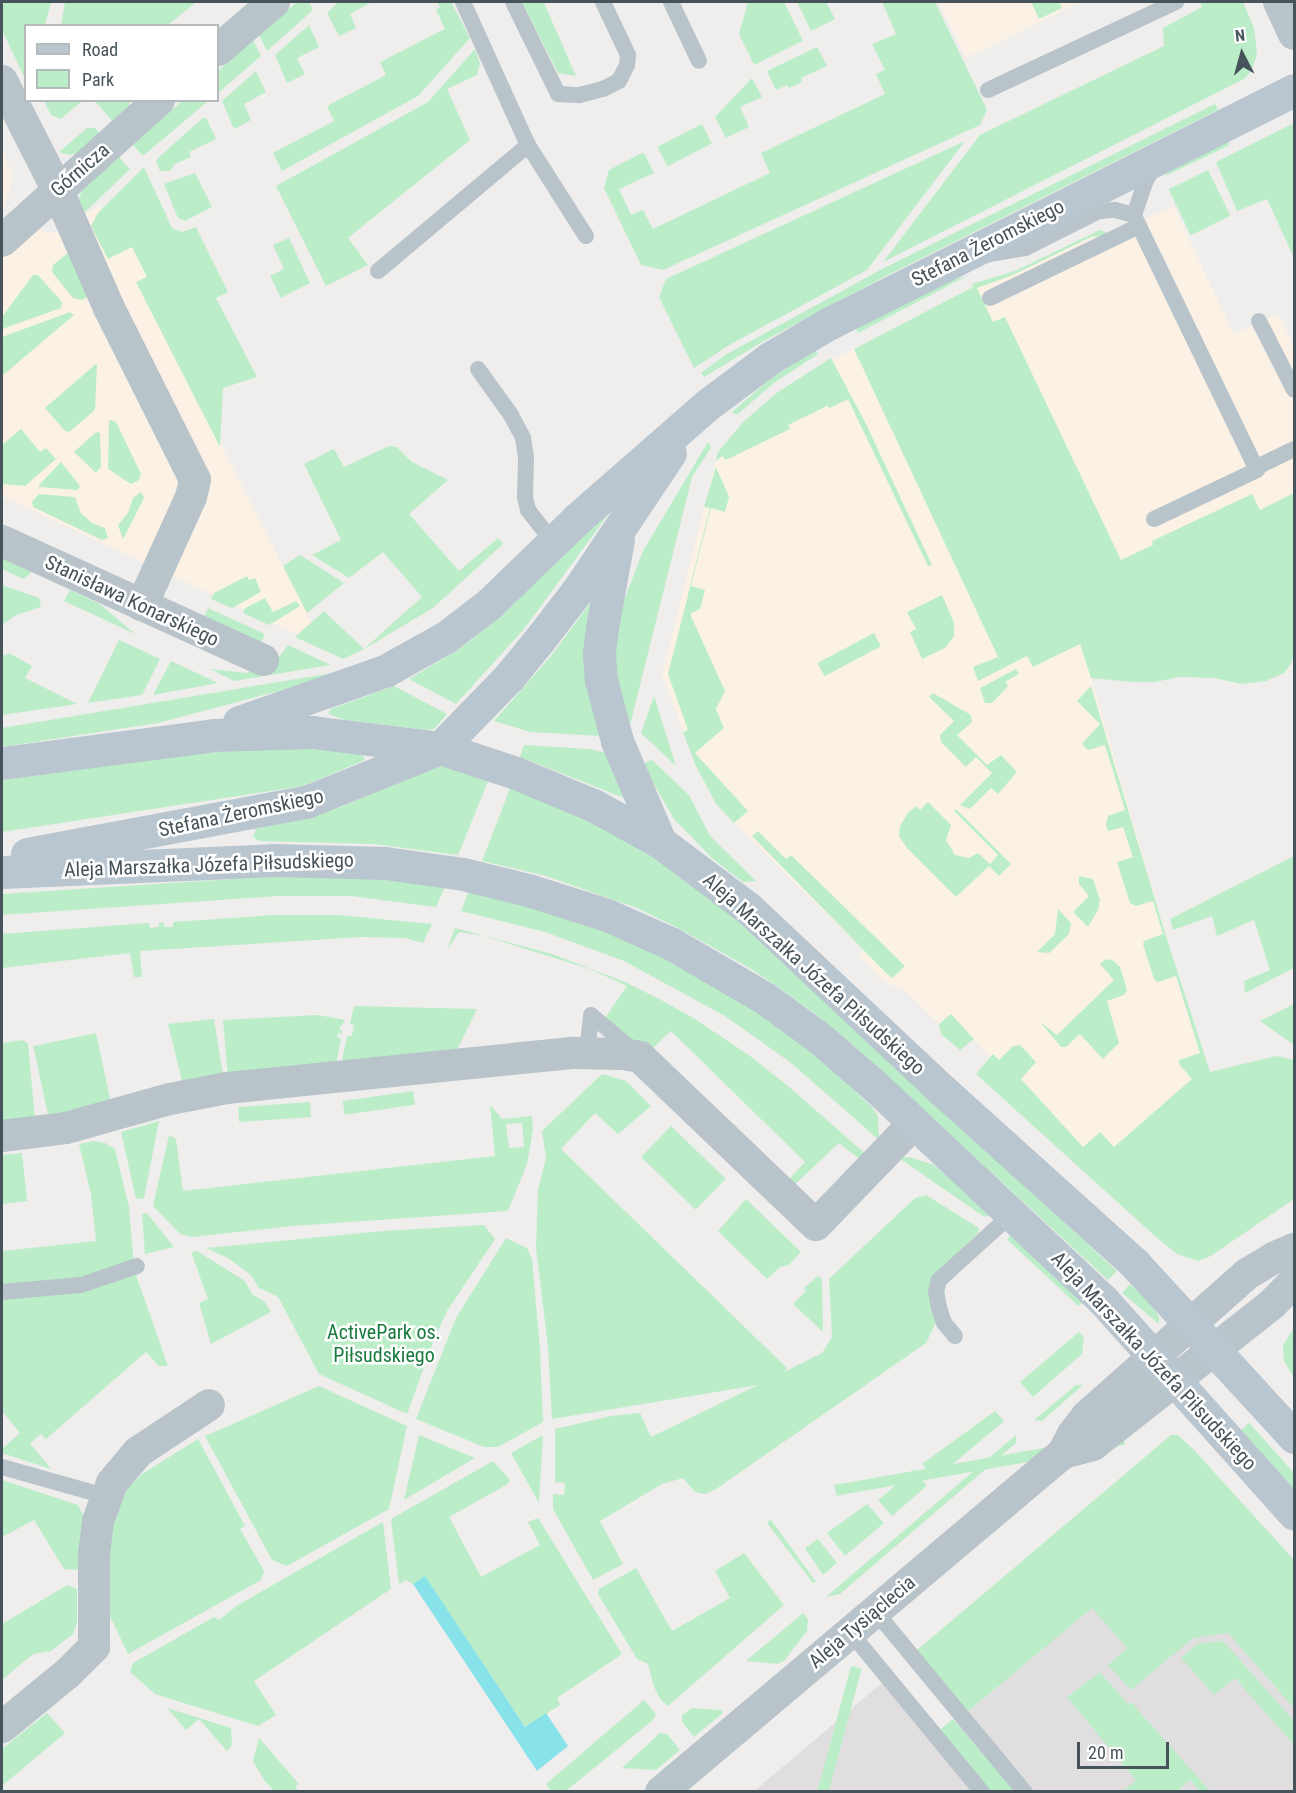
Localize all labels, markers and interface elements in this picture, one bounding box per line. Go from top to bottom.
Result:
legend [24,24,219,102]
north arrow [1212,24,1272,84]
text: N [1234,26,1246,46]
text: Road [82,39,118,60]
text: Park [82,69,114,90]
street label: Górnicza [46,138,114,202]
street label: Stefana Żeromskiego [908,194,1068,292]
street label: Stanisława Konarskiego [41,550,223,652]
street label: Stefana Żeromskiego [156,784,326,842]
street label: Aleja Marszałka Józefa Piłsudskiego [64,848,354,882]
street label: Aleja Marszałka Józefa Piłsudskiego [698,868,930,1080]
street label: Aleja Marszałka Józefa Piłsudskiego [1046,1247,1262,1475]
park label: ActivePark os. Piłsudskiego [327,1320,441,1367]
street label: Aleja Tysiąclecia [804,1570,920,1674]
scale bar [1080,1730,1172,1768]
text: 20 m [1088,1742,1123,1763]

